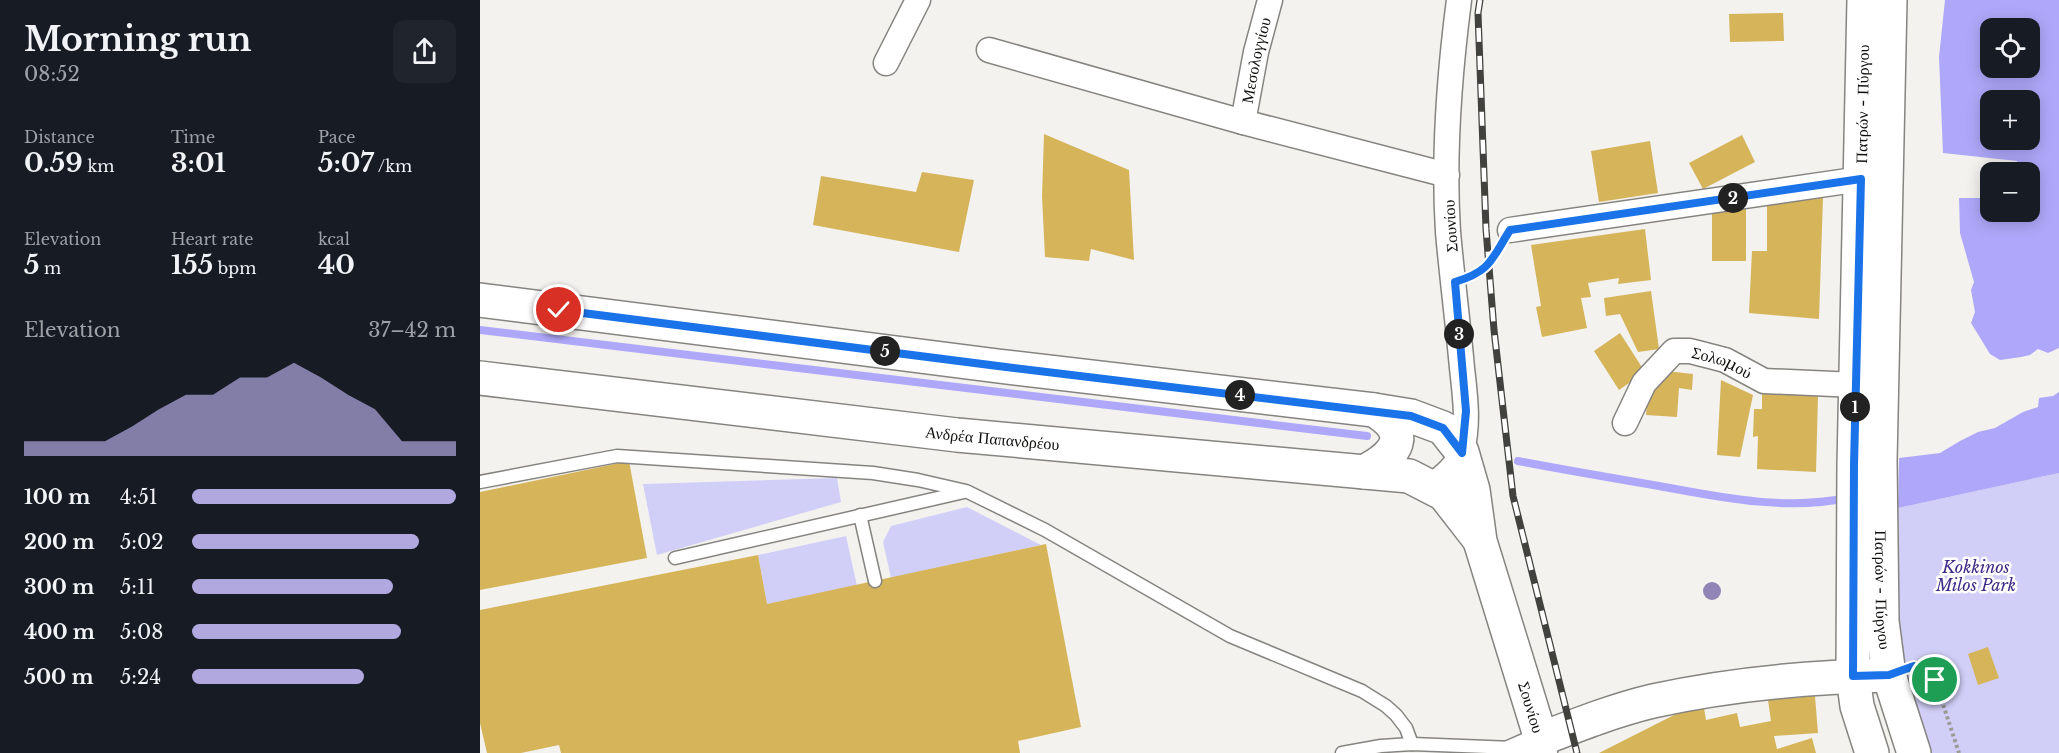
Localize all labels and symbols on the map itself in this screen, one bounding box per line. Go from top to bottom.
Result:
street label: Μεσολογγίου [1237,15,1275,105]
street label: Πατρών - Πύργου [1851,44,1873,164]
pin: 2 [1718,183,1748,213]
street label: Σουνίου [1438,199,1462,253]
pin [533,284,584,335]
pin: 3 [1444,319,1474,349]
pin: 5 [870,336,900,366]
street label: Σολωμού [1690,342,1756,383]
pin: 4 [1225,380,1255,410]
pin: 1 [1840,392,1870,422]
street label: Ανδρέα Παπανδρέου [924,421,1061,454]
street label: Πατρών - Πύργου [1871,530,1896,651]
park label: Kokkinos Milos Park [1935,557,2016,595]
pin [1909,654,1960,705]
street label: Σουνίου [1514,679,1549,735]

